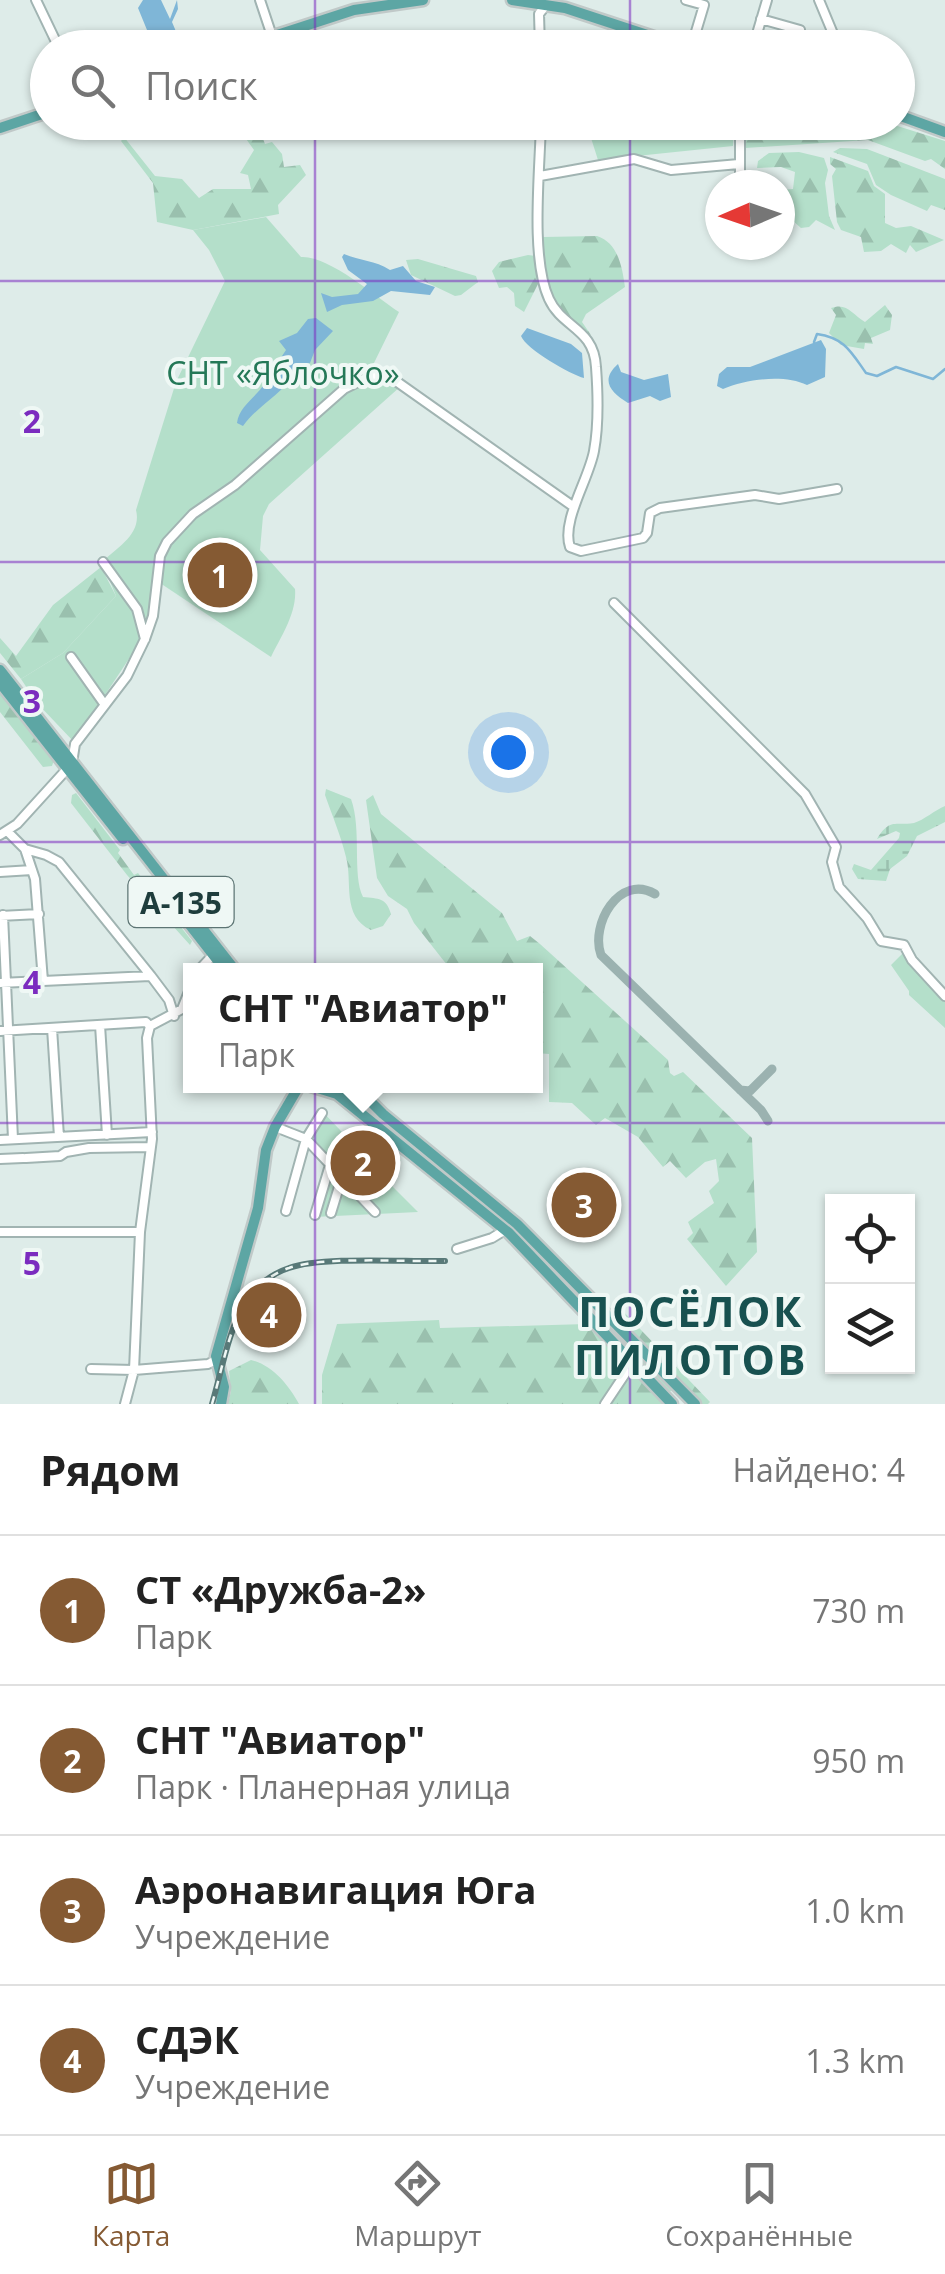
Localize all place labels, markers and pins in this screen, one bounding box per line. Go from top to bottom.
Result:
pin: 1 [188,538,252,612]
pin: 2 [330,1126,396,1200]
pin: 3 [552,1168,616,1242]
pin: 4 [236,1278,302,1352]

